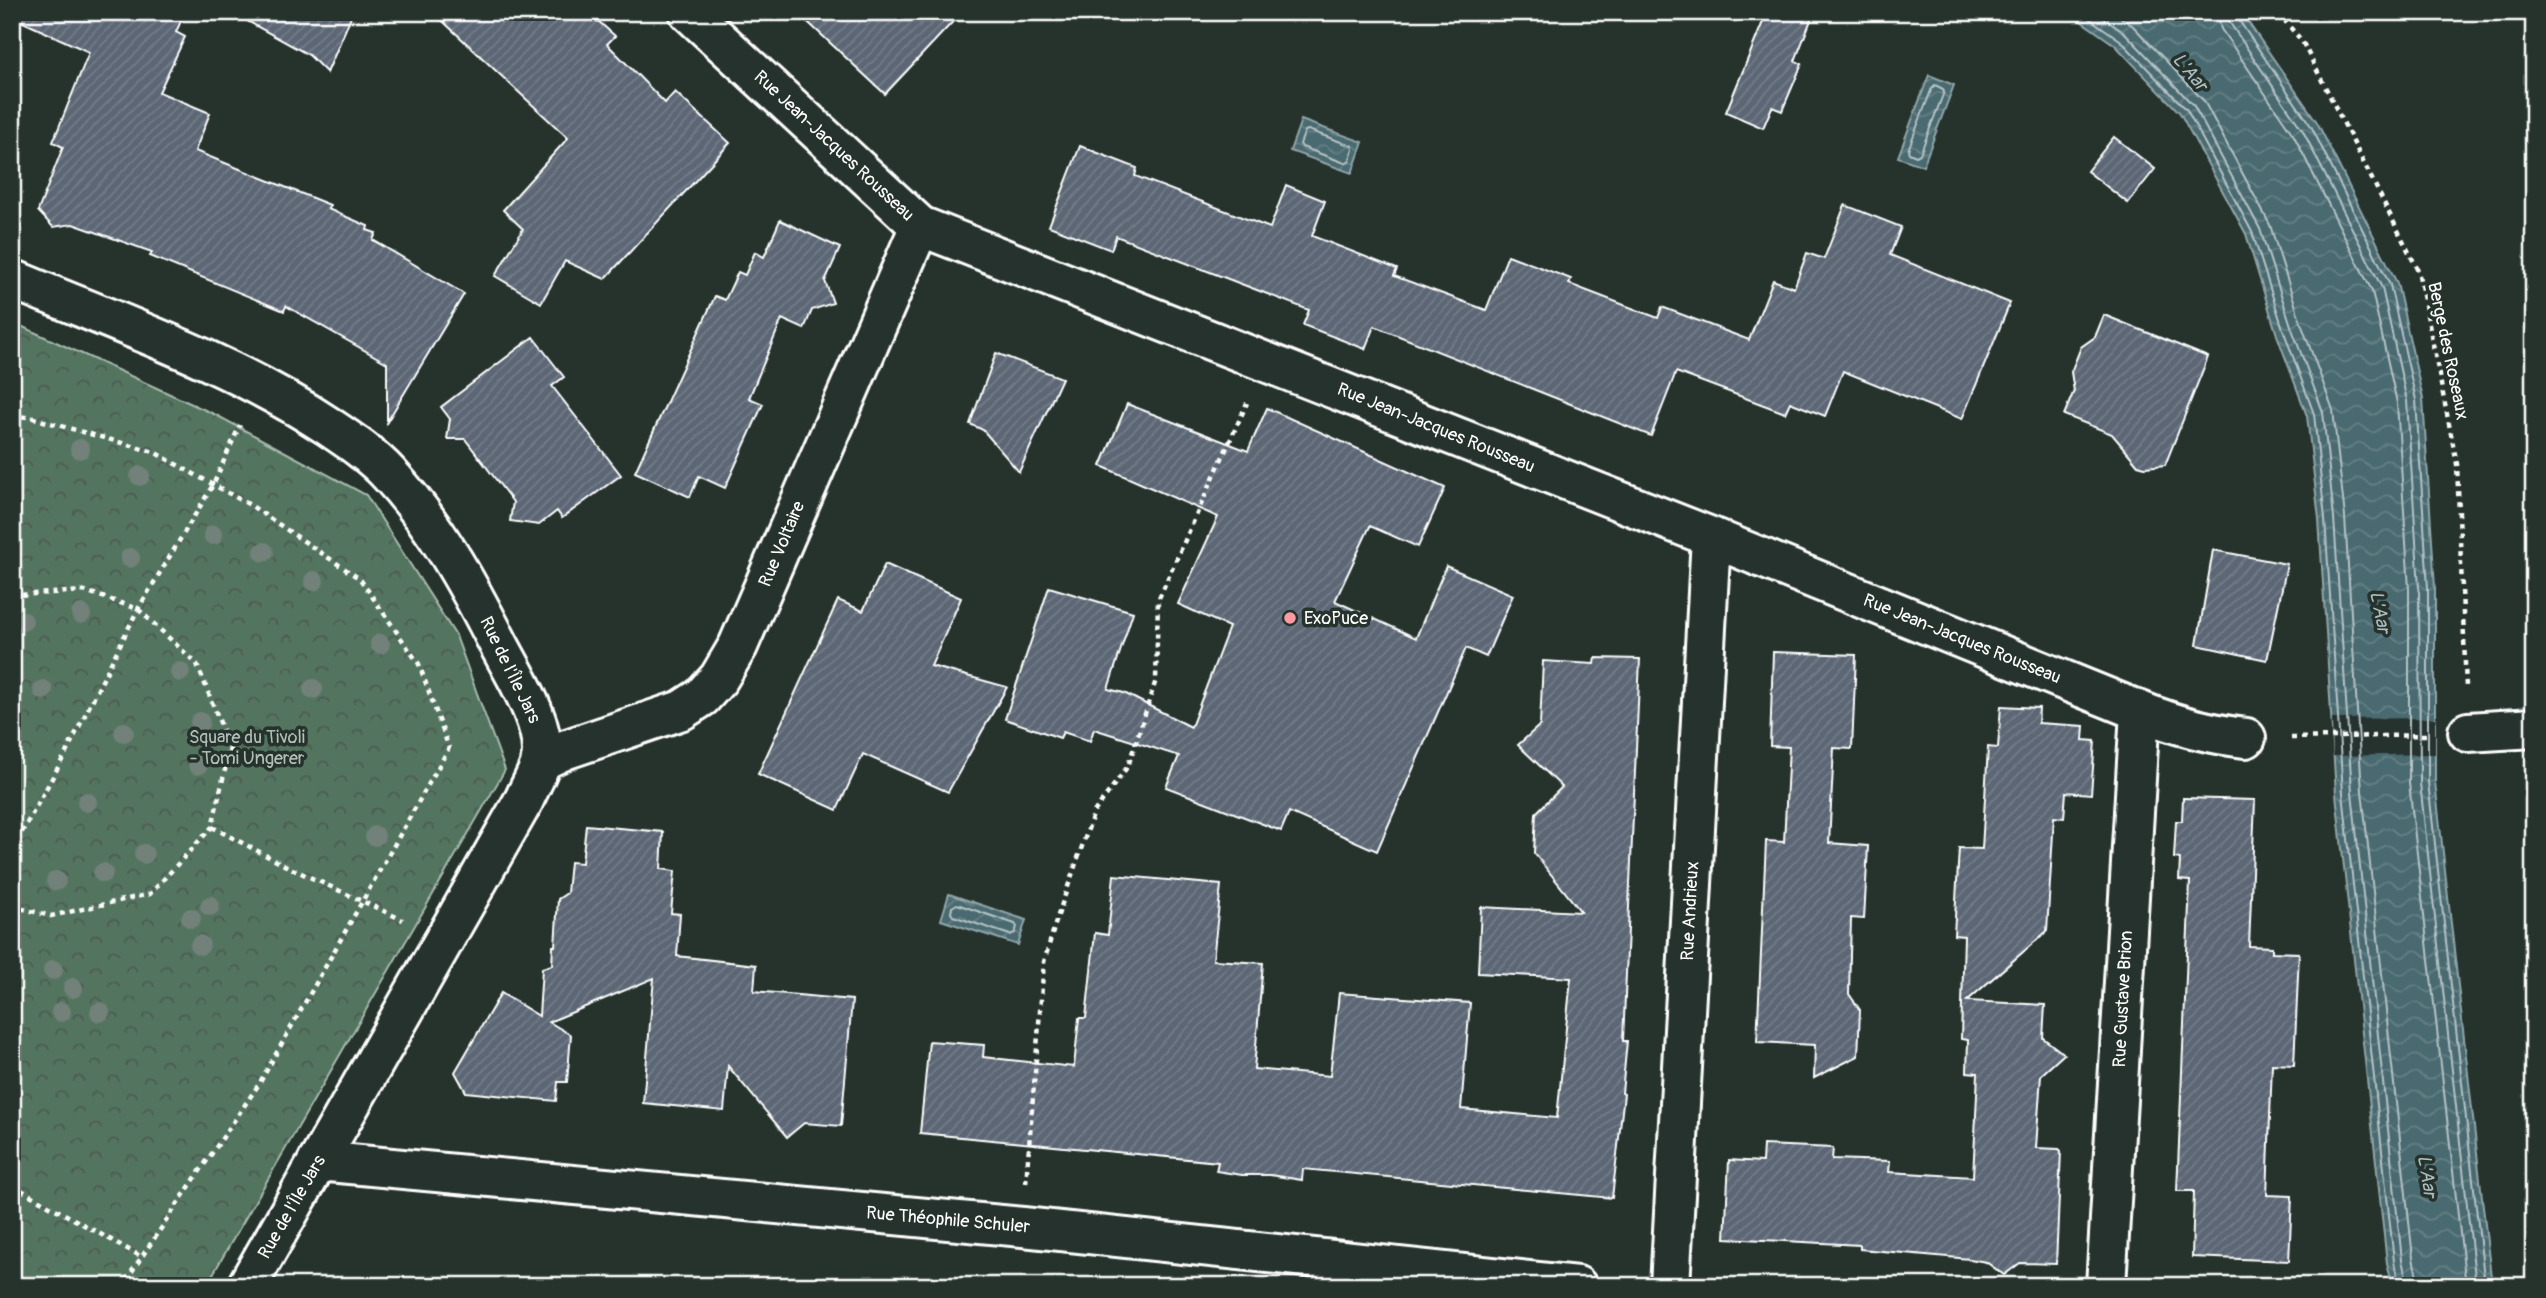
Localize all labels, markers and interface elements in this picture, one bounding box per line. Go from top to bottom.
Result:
water label: L'Aar [2167,48,2214,98]
street label: Rue Jean-Jacques Rousseau [749,66,919,226]
street label: Berge des Roseaux [2422,280,2474,422]
street label: Rue Jean-Jacques Rousseau [1334,378,1538,478]
street label: Rue Voltaire [754,498,810,590]
street label: Rue Jean-Jacques Rousseau [1860,589,2064,689]
water label: L'Aar [2364,589,2396,637]
place label: ExoPuce [1304,607,1368,630]
marker: ExoPuce [1282,610,1298,626]
street label: Rue de l'Île Jars [474,613,546,727]
park label: Square du Tivoli - Tomi Ungerer [189,726,305,770]
street label: Rue Andrieux [1676,861,1704,961]
street label: Rue Gustave Brion [2108,930,2138,1068]
street label: Rue de l'Île Jars [253,1151,331,1263]
water label: L'Aar [2412,1153,2443,1201]
street label: Rue Théophile Schuler [865,1201,1031,1239]

